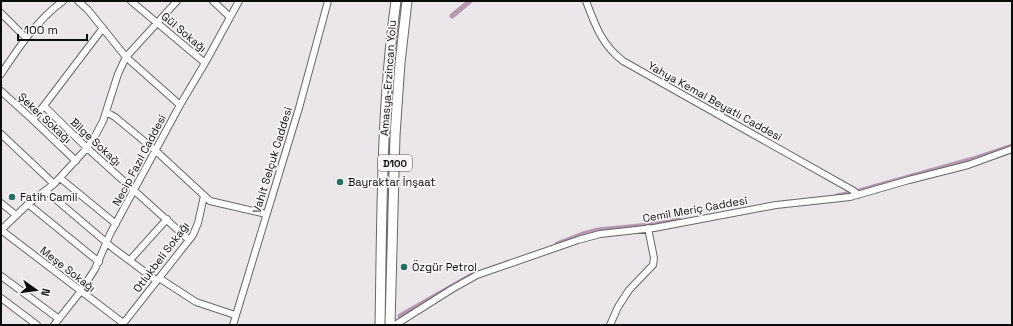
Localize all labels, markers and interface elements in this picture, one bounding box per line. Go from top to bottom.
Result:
street label: Gül Sokağı [159,9,209,55]
scale bar [18,16,87,42]
street label: Amasya-Erzincan Yolu [377,20,399,136]
text: 100 m [24,22,58,38]
street label: Yahya Kemal Beyatlı Caddesi [645,58,785,144]
street label: Şeker Sokağı [15,90,75,146]
street label: Vahit Selçuk Caddesi [249,105,295,215]
street label: Necip Fazıl Caddesi [109,112,169,208]
street label: Bilge Sokağı [68,115,124,169]
road number: D100 [378,155,412,171]
place label: Bayraktar İnşaat [348,175,435,189]
marker: Bayraktar İnşaat [335,177,345,187]
place label: Fatih Camii [20,190,78,204]
marker: Fatih Camii [7,192,17,202]
street label: Cemil Meriç Caddesi [642,193,749,225]
street label: Otlukbeli Sokağı [130,219,192,295]
street label: Meşe Sokağı [38,243,98,295]
place label: Özgür Petrol [412,259,477,274]
marker: Özgür Petrol [399,262,409,272]
north arrow [16,270,56,310]
text: N [38,287,53,298]

